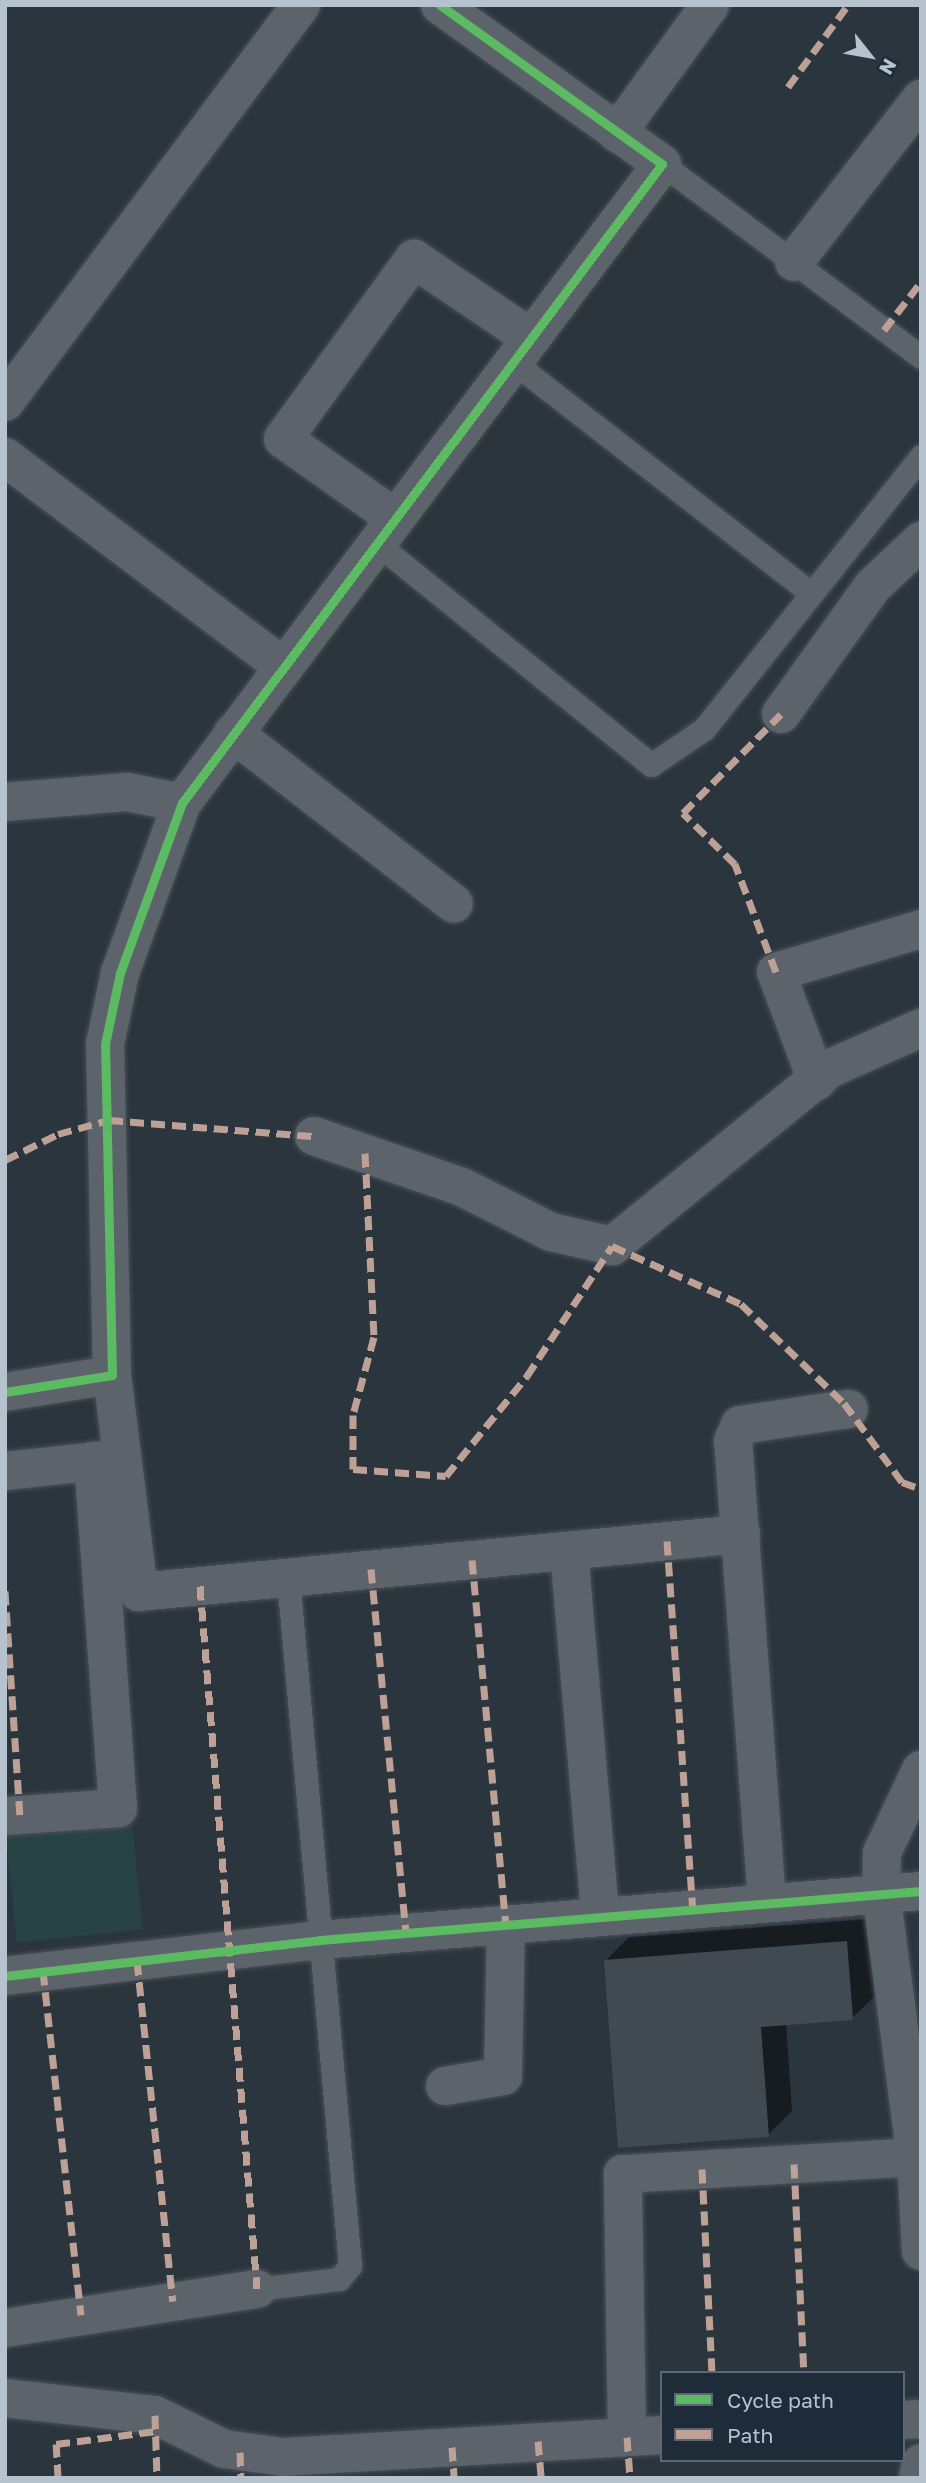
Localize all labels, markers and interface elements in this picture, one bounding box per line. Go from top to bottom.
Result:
north arrow [835,21,905,91]
text: N [875,55,902,79]
legend [660,2371,905,2462]
text: Cycle path [727,2387,834,2413]
text: Path [727,2422,774,2448]

